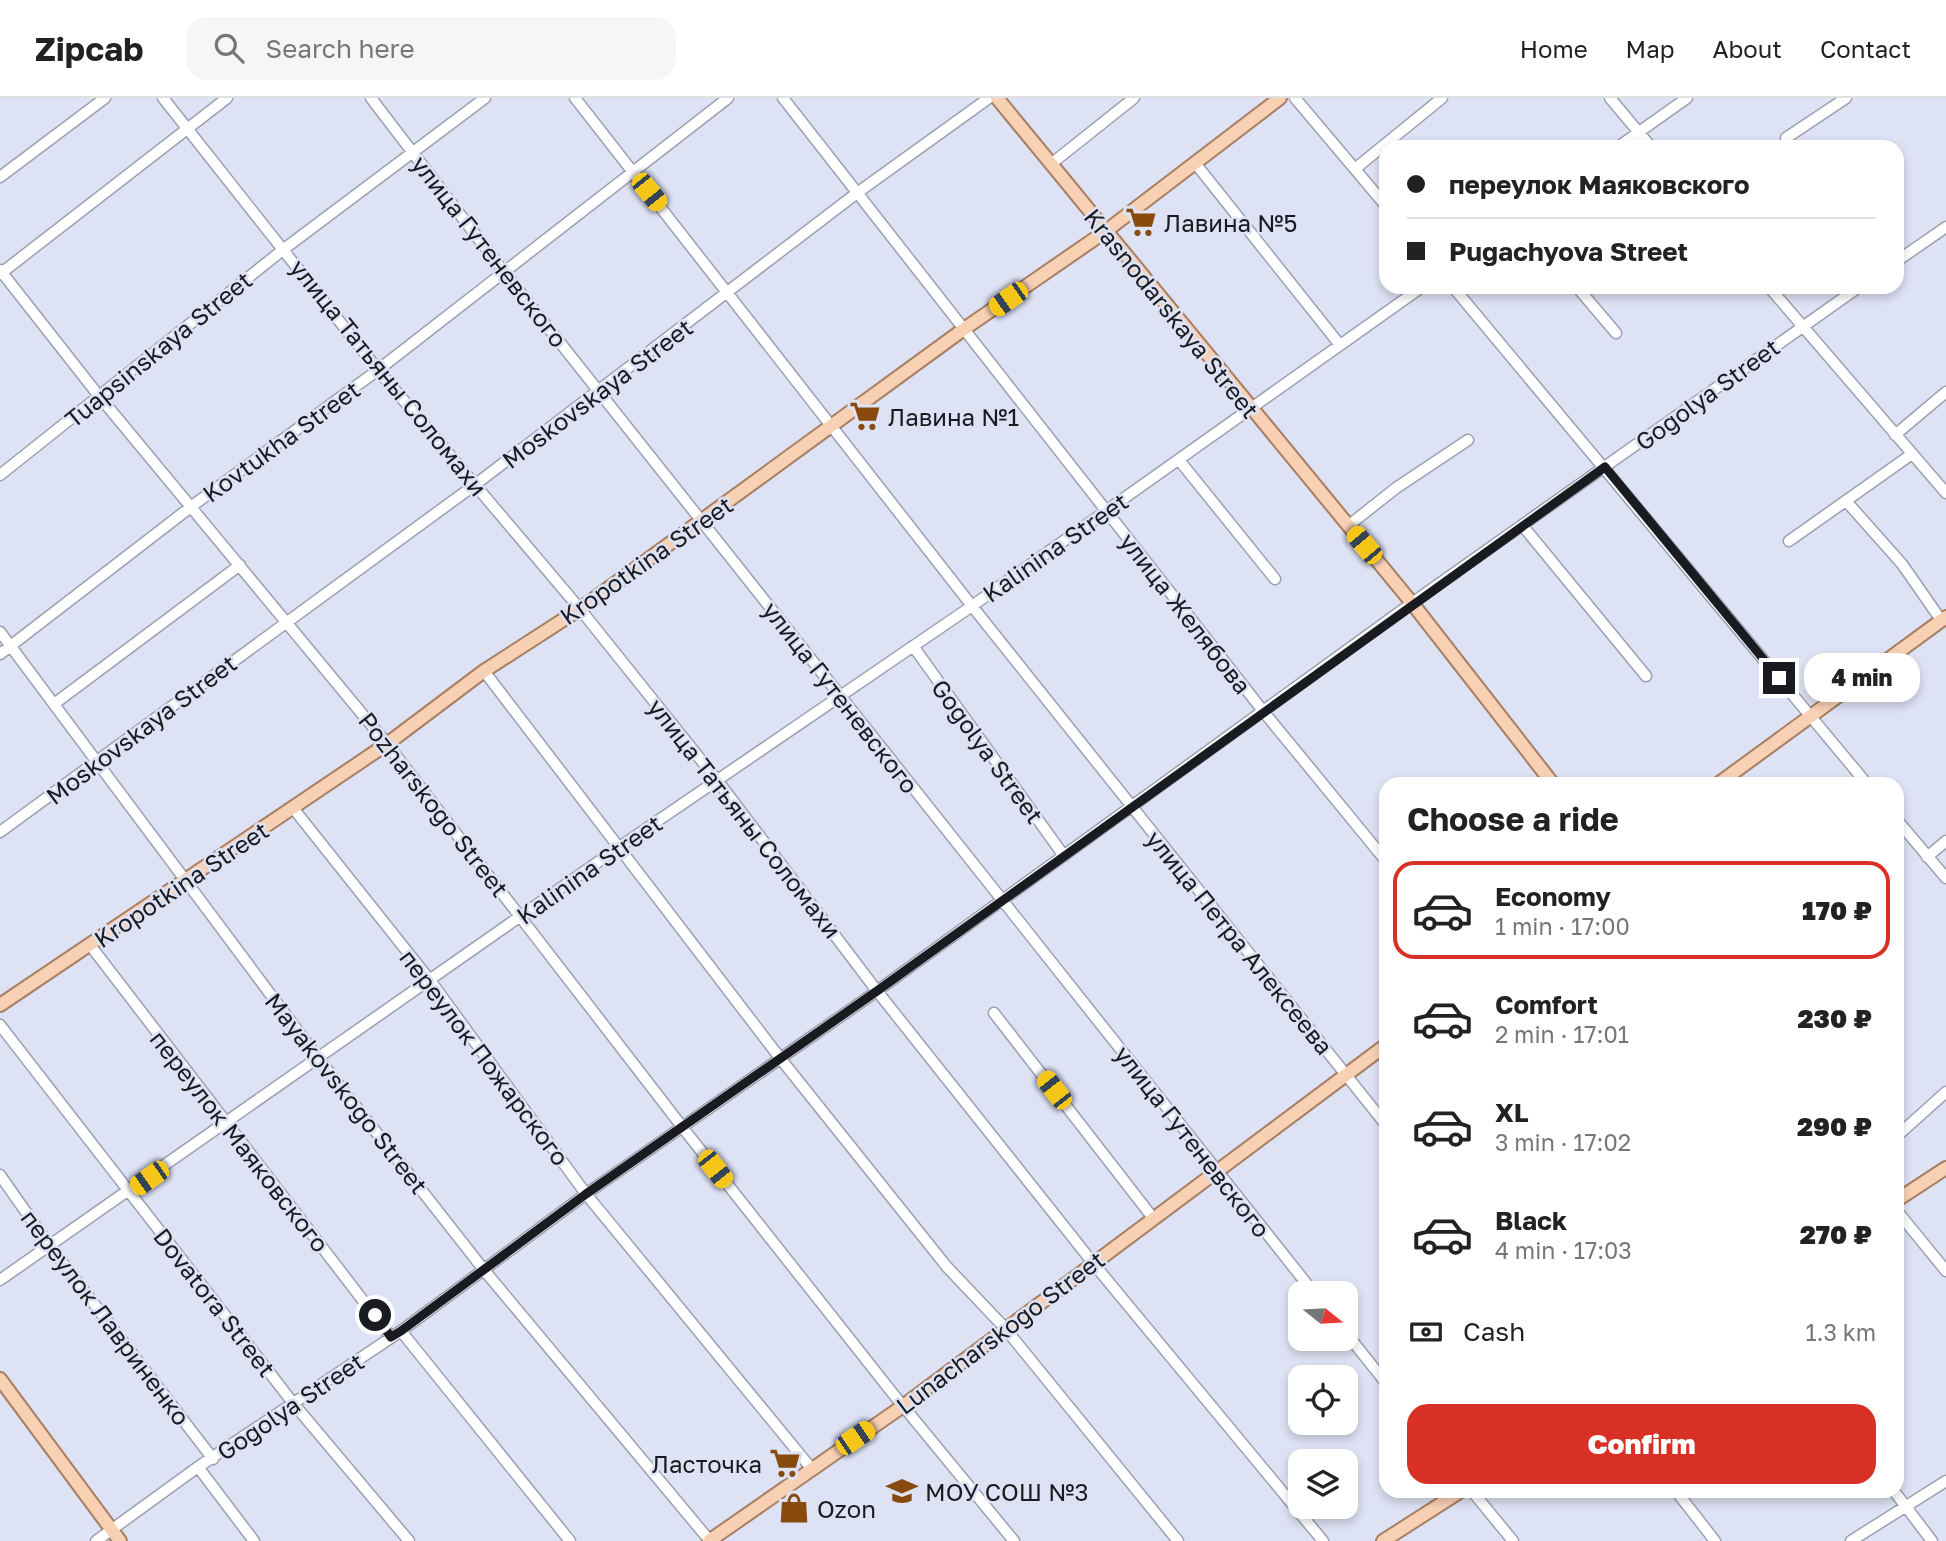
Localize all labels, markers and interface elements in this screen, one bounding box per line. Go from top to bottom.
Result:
search box [186,17,676,80]
text: Zipcab [35,29,144,68]
icon: search [210,29,248,67]
text: Search here [266,33,415,64]
text: Home [1520,34,1588,63]
text: Map [1626,34,1675,63]
text: About [1713,34,1782,63]
text: Contact [1820,34,1911,63]
street label: улица Гутеневского [406,149,574,353]
car [628,169,671,215]
text: переулок Маяковского [1449,169,1750,200]
street label: Krasnodarskaya Street [1079,202,1265,424]
supermarket icon: Лавина №5 [1124,205,1158,239]
place label: Лавина №5 [1164,208,1297,237]
text: Pugachyova Street [1449,236,1688,267]
street label: улица Татьяны Соломахи [285,253,493,501]
street label: Tuapsinskaya Street [59,265,257,433]
car [985,278,1032,320]
street label: Moskovskaya Street [496,312,698,474]
street label: Gogolya Street [1629,332,1785,456]
street label: Kovtukha Street [197,374,365,508]
supermarket icon: Лавина №1 [848,399,882,433]
place label: Лавина №1 [888,402,1019,431]
street label: Kalinina Street [977,486,1133,608]
street label: Kropotkina Street [554,490,738,630]
car [1343,522,1386,568]
street label: улица Желябова [1114,527,1258,699]
street label: улица Гутеневского [757,595,925,799]
street label: Moskovskaya Street [40,648,242,810]
callout: 4 min [1803,654,1919,702]
route end [1763,662,1795,694]
text: 4 min [1832,663,1892,691]
street label: Gogolya Street [926,673,1050,829]
street label: улица Татьяны Соломахи [642,692,848,944]
street label: Pozharskogo Street [353,706,515,902]
text: Choose a ride [1407,800,1619,838]
street label: Kalinina Street [511,808,667,930]
street label: Kropotkina Street [88,815,274,953]
street label: улица Петра Алексеева [1141,824,1339,1060]
icon: car [1411,879,1474,942]
text: Economy [1495,881,1611,912]
text: 170 ₽ [1802,895,1872,926]
text: 1 min · 17:00 [1495,912,1630,940]
street label: переулок Пожарского [394,943,576,1171]
street label: Mayakovskogo Street [260,987,434,1199]
icon: car [1411,987,1474,1050]
text: Comfort [1495,989,1598,1020]
text: 230 ₽ [1798,1003,1872,1034]
text: 2 min · 17:01 [1495,1020,1629,1048]
street label: переулок Маяковского [145,1025,335,1257]
street label: улица Гутеневского [1109,1039,1277,1243]
car [1033,1067,1076,1113]
icon: car [1411,1095,1474,1158]
text: XL [1495,1097,1529,1128]
text: 290 ₽ [1797,1111,1872,1142]
text: 3 min · 17:02 [1495,1128,1631,1156]
car [694,1146,737,1192]
car [126,1157,173,1199]
icon: car [1411,1203,1474,1266]
street label: переулок Лавриненко [15,1204,197,1430]
text: Black [1495,1205,1567,1236]
text: 270 ₽ [1800,1219,1872,1250]
street label: Dovatora Street [148,1222,282,1382]
text: 4 min · 17:03 [1495,1236,1632,1264]
street label: Lunacharskogo Street [890,1244,1110,1420]
north arrow [1288,1281,1358,1351]
map controls [1288,1281,1358,1519]
route start [359,1299,391,1331]
icon: cash [1407,1313,1445,1351]
text: Cash [1463,1316,1525,1347]
text: 1.3 km [1805,1318,1876,1346]
street label: Gogolya Street [211,1346,369,1466]
button: locate [1288,1365,1358,1435]
button: Confirm [1407,1404,1876,1484]
car [832,1418,879,1458]
supermarket icon: Ласточка [768,1446,802,1480]
place label: Ласточка [652,1449,762,1478]
button: layers [1288,1449,1358,1519]
school or university icon: МОУ СОШ №3 [885,1474,919,1508]
place label: МОУ СОШ №3 [925,1477,1088,1506]
shop icon: Ozon [777,1491,811,1525]
place label: Ozon [817,1494,876,1523]

